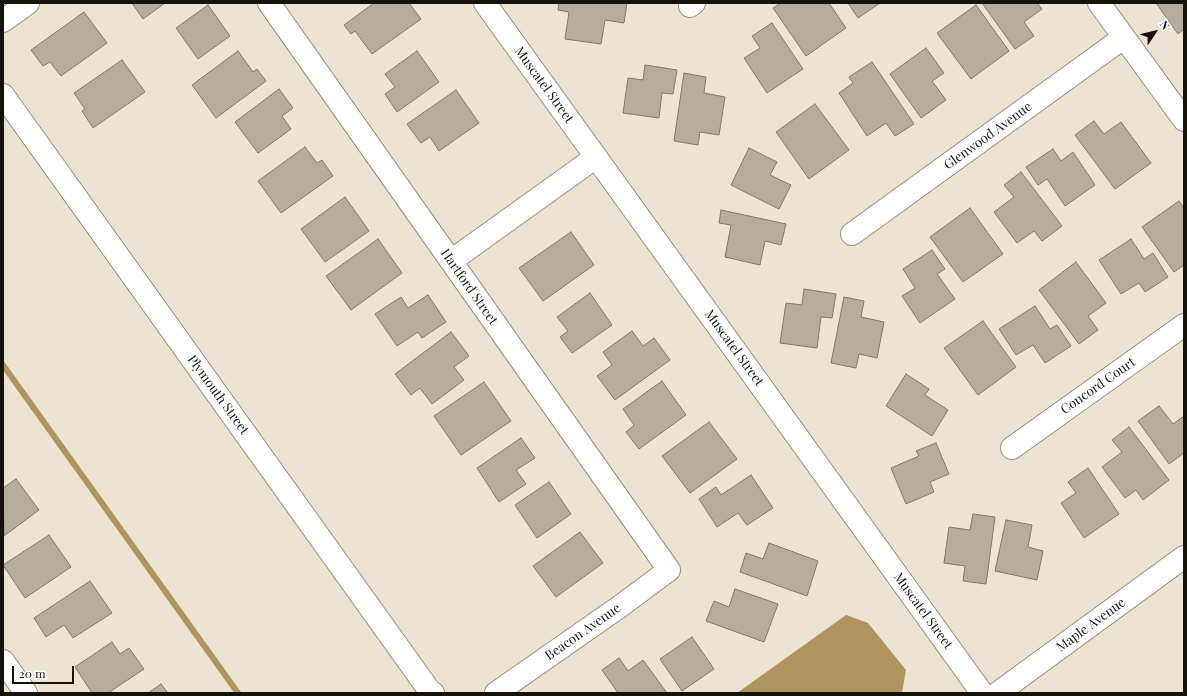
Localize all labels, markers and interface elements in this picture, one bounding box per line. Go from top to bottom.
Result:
north arrow [1135,12,1175,52]
text: N [1157,17,1174,32]
street label: Muscatel Street [511,44,577,126]
street label: Glenwood Avenue [941,99,1035,173]
street label: Hartford Street [437,246,501,328]
street label: Muscatel Street [701,307,767,389]
street label: Plymouth Street [184,352,252,438]
street label: Concord Court [1058,354,1138,418]
street label: Muscatel Street [890,570,956,652]
street label: Maple Avenue [1053,595,1129,655]
street label: Beacon Avenue [542,600,624,664]
scale bar [14,658,76,684]
text: 20 m [19,665,46,681]

